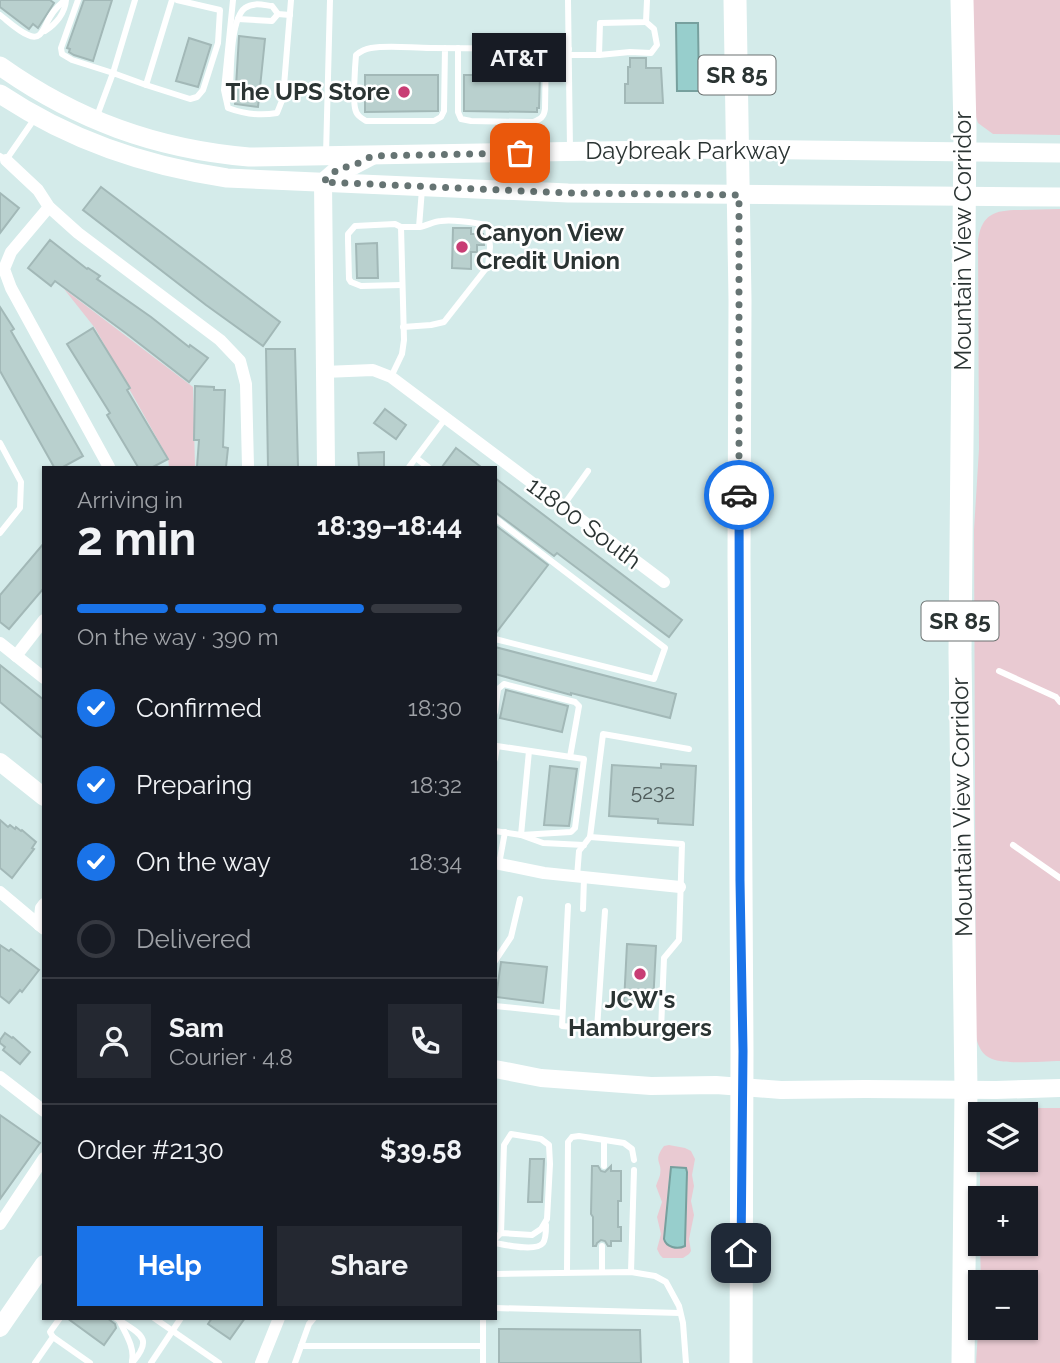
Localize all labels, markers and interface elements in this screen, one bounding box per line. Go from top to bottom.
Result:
callout: AT&T [473,34,567,83]
text: AT&T [490,44,548,71]
road number: SR 85 [698,55,776,94]
place label: The UPS Store [226,77,390,106]
marker: The UPS Store [396,84,412,100]
street label: Mountain View Corridor [948,111,977,371]
pin [490,123,550,183]
icon: bag [501,134,539,172]
street label: Daybreak Parkway [585,136,791,165]
place label: Canyon View Credit Union [476,218,625,275]
marker: Canyon View Credit Union [454,239,470,255]
courier [704,460,774,530]
street label: 11800 South [521,470,647,575]
icon: car [720,476,758,514]
text: Arriving in [77,486,183,513]
text: 18:39–18:44 [317,511,462,541]
text: 2 min [77,512,196,566]
road number: SR 85 [922,601,998,640]
text: On the way · 390 m [77,623,279,650]
street label: Mountain View Corridor [945,676,978,937]
icon: check [77,689,115,727]
text: Confirmed [136,693,262,723]
text: 18:30 [408,694,462,721]
icon: check [77,766,115,804]
text: Preparing [136,770,252,800]
text: 18:32 [410,771,462,798]
house number: 5232 [631,779,675,804]
icon: check [77,843,115,881]
text: On the way [136,847,271,877]
text: 18:34 [409,848,462,875]
text: Delivered [136,924,251,954]
marker: JCW's Hamburgers [632,966,648,982]
place label: JCW's Hamburgers [568,985,712,1042]
button: person [77,1004,151,1078]
button: phone [388,1004,462,1078]
text: Sam [169,1013,224,1043]
text: Courier · 4.8 [169,1043,293,1070]
map controls [968,1102,1038,1340]
button: layers [968,1102,1038,1172]
text: Order #2130 [77,1135,224,1165]
text: $39.58 [380,1135,462,1165]
button: + [968,1186,1038,1256]
pin [711,1223,771,1283]
button: Help [77,1226,263,1306]
button: Share [277,1226,462,1306]
icon: home [722,1234,760,1272]
button: − [968,1270,1038,1340]

